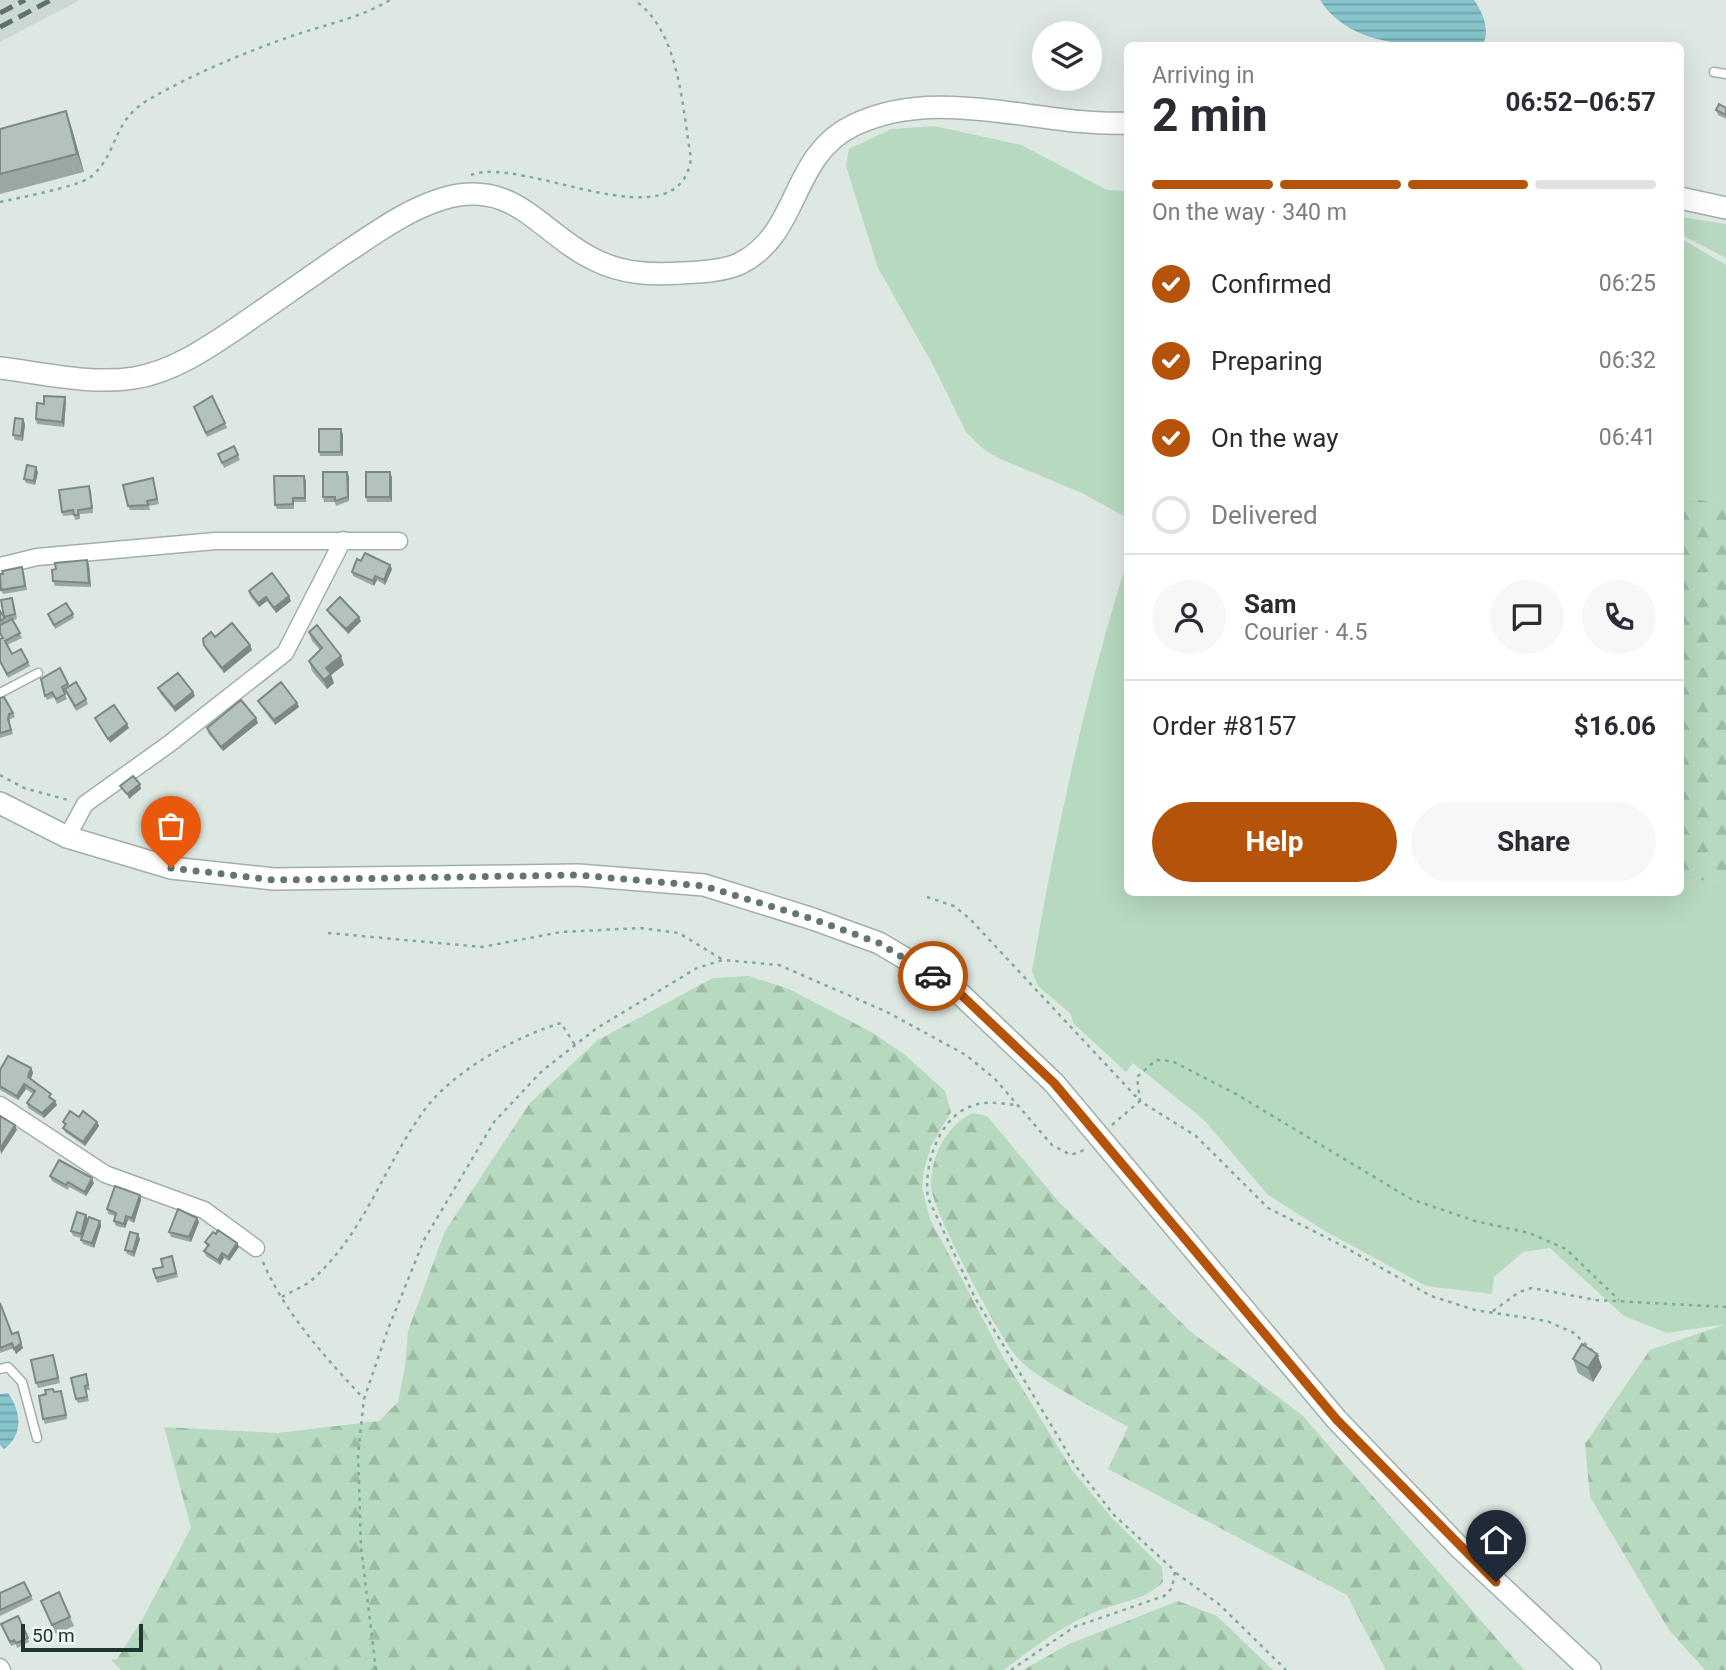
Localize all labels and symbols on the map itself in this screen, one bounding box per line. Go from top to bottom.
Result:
pin [141,796,201,868]
courier [898,941,968,1011]
pin [1466,1510,1526,1582]
scale bar [21,1621,144,1653]

